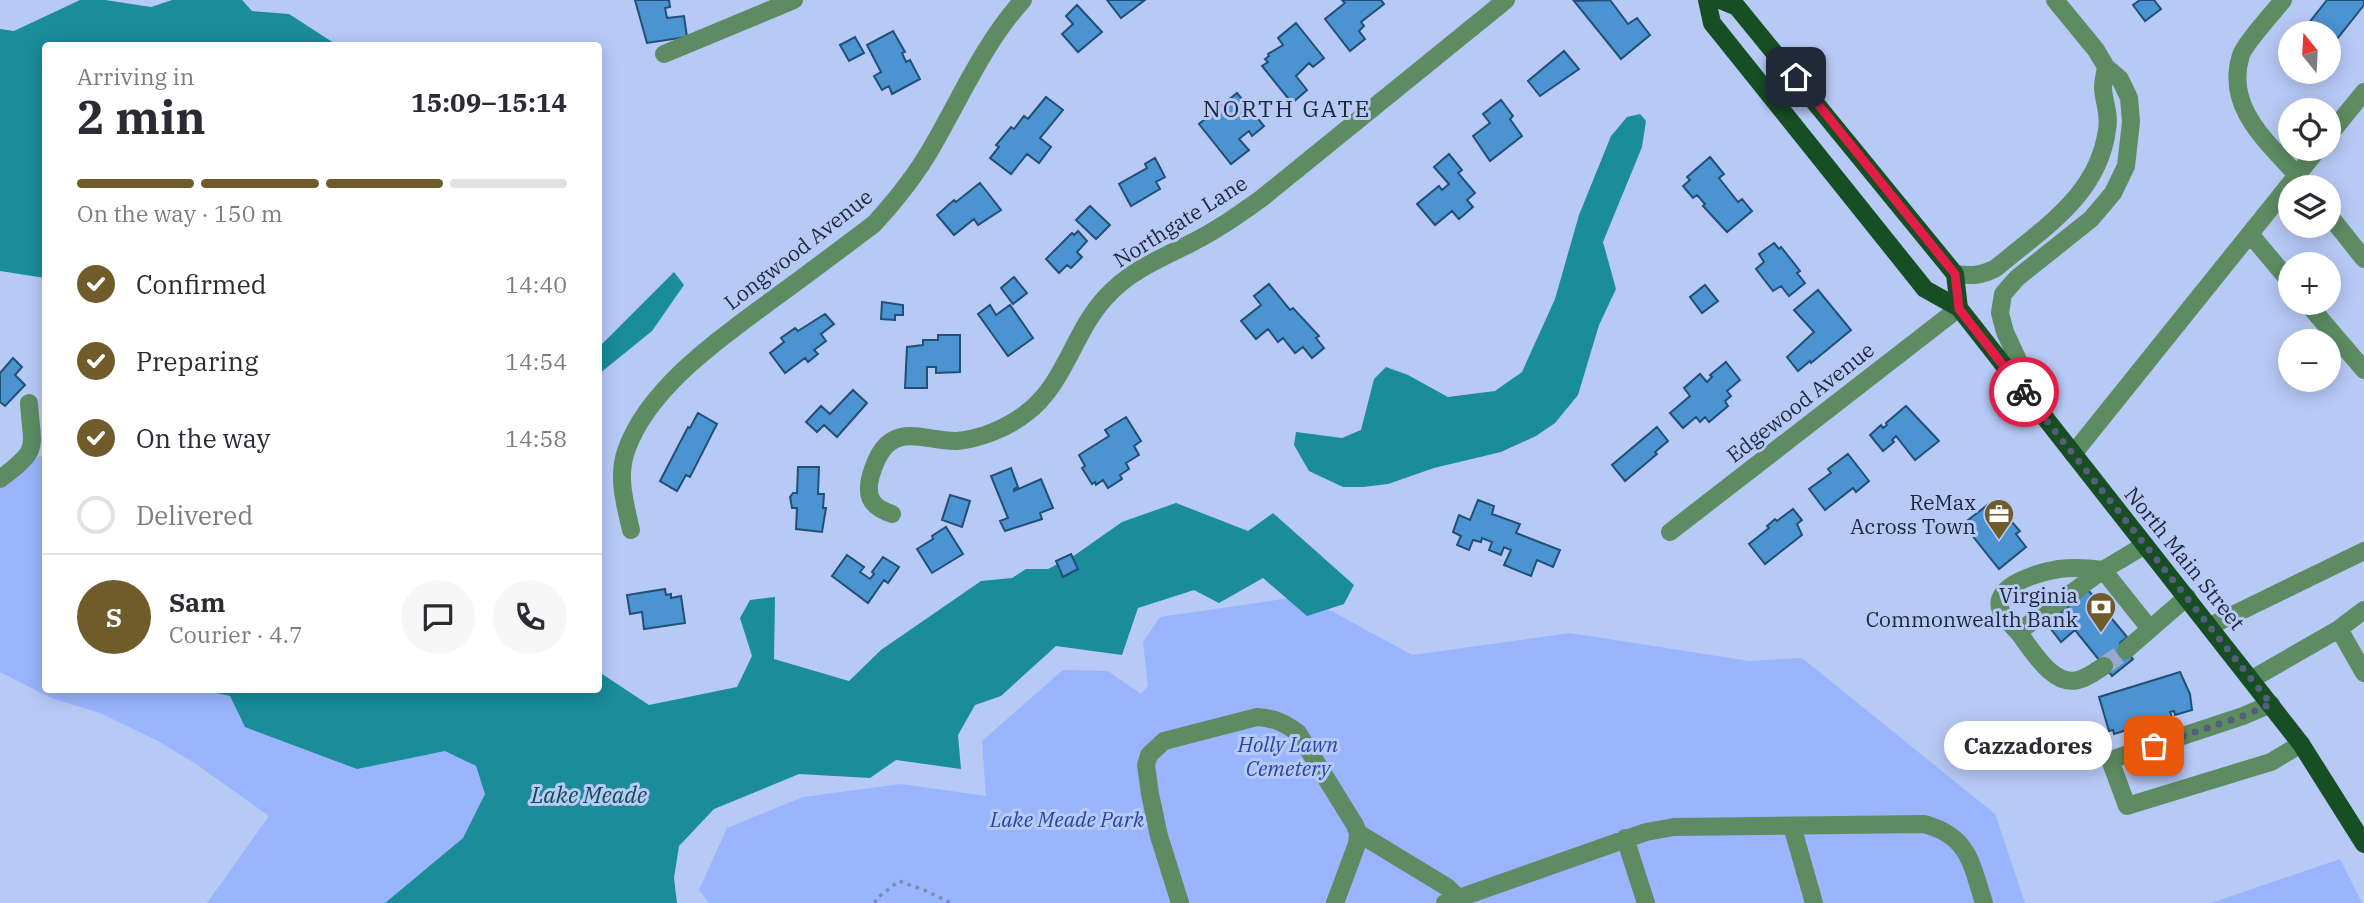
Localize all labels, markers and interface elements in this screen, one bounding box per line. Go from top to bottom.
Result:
north arrow [2278,21,2342,84]
map controls [2278,21,2341,392]
pin [1766,47,1826,107]
icon: home [1777,58,1815,96]
text: Arriving in [77,61,194,91]
text: 15:09–15:14 [411,85,567,119]
text: 2 min [77,87,206,147]
district label: NORTH GATE [1203,93,1371,123]
button: locate [2278,98,2341,161]
street label: Northgate Lane [1108,169,1252,273]
button: layers [2278,175,2341,238]
street label: Longwood Avenue [718,182,878,316]
text: On the way · 150 m [77,198,283,228]
button: + [2278,252,2341,315]
icon: check [77,265,115,303]
text: Confirmed [136,267,267,301]
text: 14:40 [505,269,567,299]
button: − [2278,329,2341,392]
street label: Edgewood Avenue [1720,335,1880,469]
icon: check [77,342,115,380]
text: Preparing [136,344,258,378]
text: 14:54 [505,346,567,376]
courier [1989,357,2059,427]
icon: bike [2005,373,2043,411]
icon: check [77,419,115,457]
text: On the way [136,421,270,455]
text: 14:58 [505,423,567,453]
street label: North Main Street [2119,481,2251,635]
place label: ReMax Across Town [1850,488,1976,540]
office icon: ReMax Across Town [1982,497,2016,541]
text: Delivered [136,498,253,532]
button: chat [401,580,475,654]
button: phone [493,580,567,654]
place label: Virginia Commonwealth Bank [1866,581,2079,633]
text: Sam [169,585,225,619]
bank icon: Virginia Commonwealth Bank [2084,590,2118,634]
text: S [106,600,122,634]
text: Courier · 4.7 [169,619,303,649]
pin [2124,716,2184,776]
callout: Cazzadores [1944,722,2112,770]
icon: bag [2135,727,2173,765]
park label: Holly Lawn Cemetery [1237,730,1338,782]
text: Cazzadores [1964,730,2092,760]
water label: Lake Meade [530,779,647,809]
park label: Lake Meade Park [989,805,1145,833]

